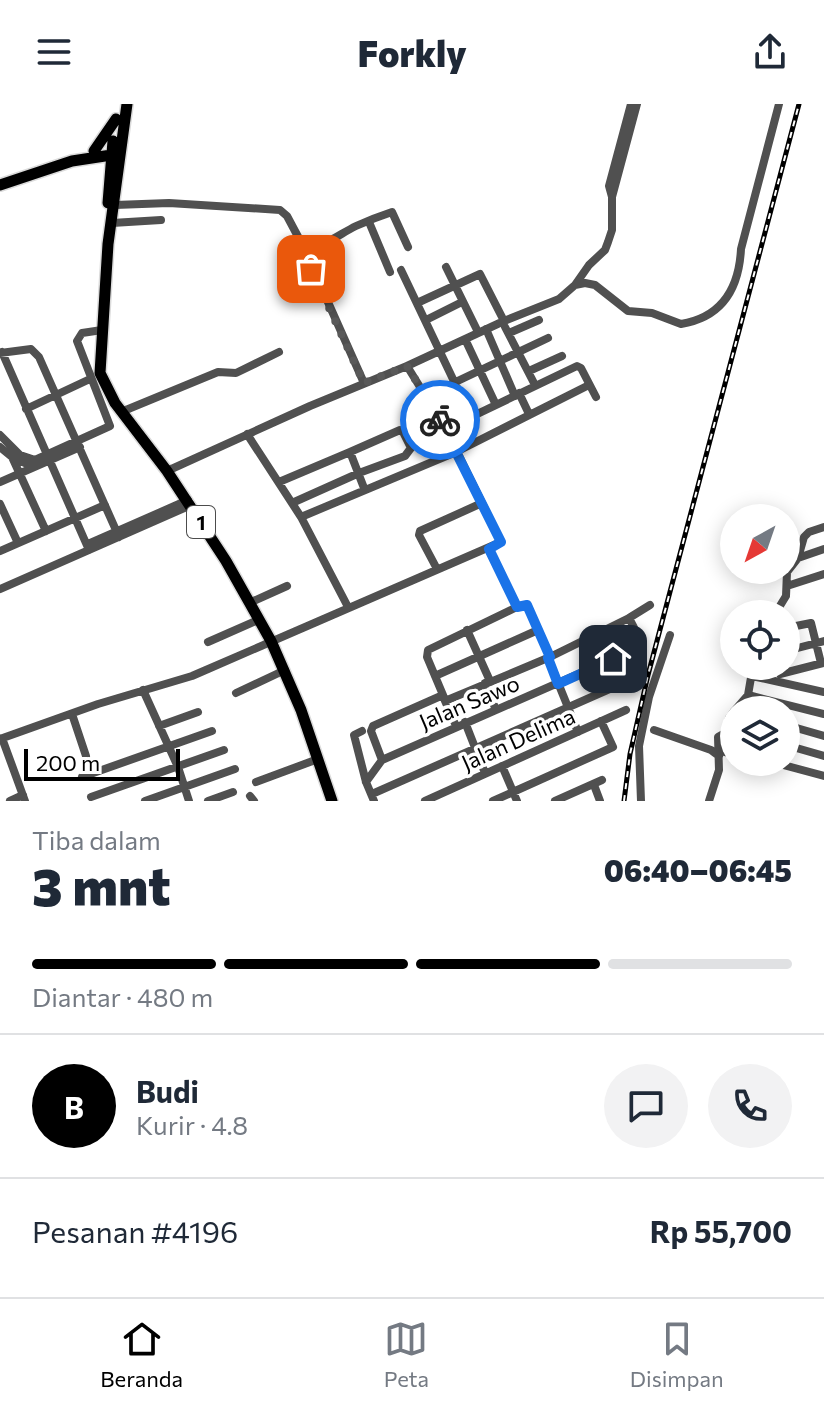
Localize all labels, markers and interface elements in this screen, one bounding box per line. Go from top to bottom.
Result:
icon: menu [32,30,76,74]
text: Forkly [357,30,467,74]
icon: share [748,30,792,74]
pin [277,235,345,303]
icon: bag [289,247,333,291]
courier [400,380,480,460]
icon: bike [418,398,462,442]
north arrow [720,504,800,584]
map controls [720,504,800,776]
road number: 1 [187,506,215,538]
button: locate [720,600,800,680]
pin [579,625,647,693]
icon: home [591,637,635,681]
street label: Jalan Sawo [415,669,523,735]
button: layers [720,696,800,776]
street label: Jalan Delima [457,702,579,776]
scale bar [24,745,180,781]
text: 200 m [36,749,100,776]
text: Tiba dalam [32,824,161,855]
text: 06:40–06:45 [604,851,792,888]
text: 3 mnt [32,853,171,917]
text: Diantar · 480 m [32,981,213,1012]
button: chat [604,1064,688,1148]
button: phone [708,1064,792,1148]
text: Budi [136,1072,199,1109]
text: B [64,1088,84,1125]
text: Kurir · 4.8 [136,1109,248,1140]
text: Pesanan #4196 [32,1212,238,1249]
text: Rp 55,700 [650,1212,792,1249]
tab: Beranda [100,1317,183,1392]
tab: Peta [384,1317,429,1392]
tab: Disimpan [630,1317,724,1392]

